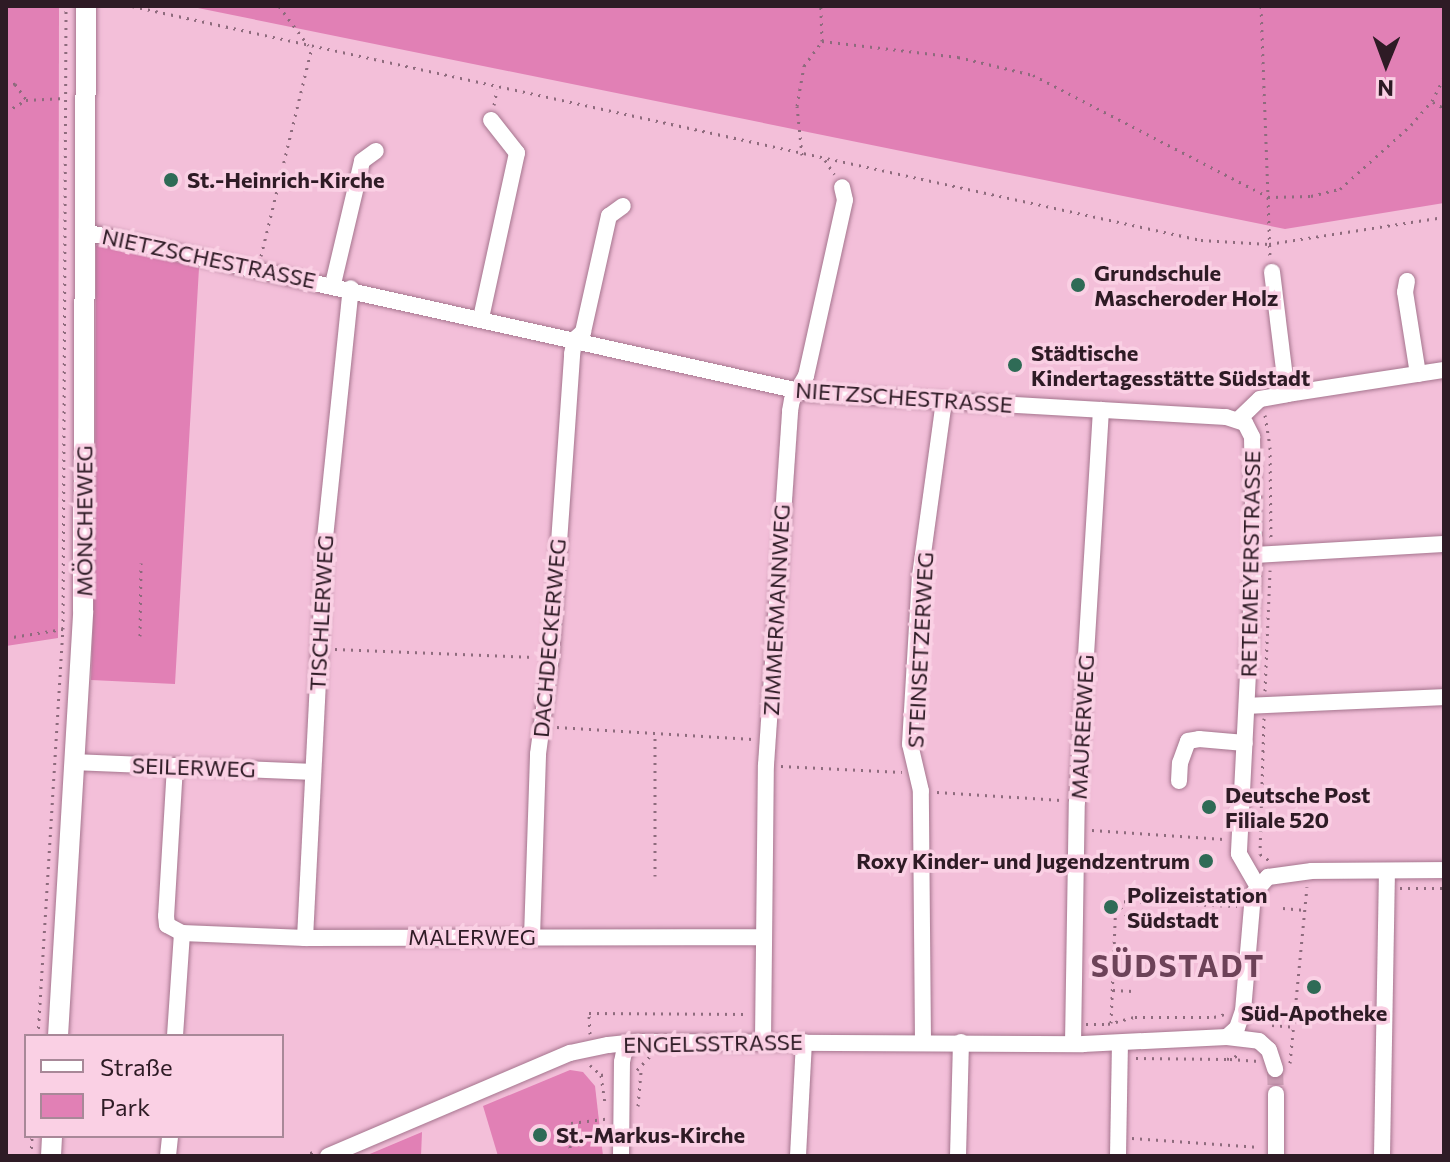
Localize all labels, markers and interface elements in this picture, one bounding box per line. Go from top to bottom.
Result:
north arrow [1346,24,1426,104]
text: N [1377,75,1394,102]
place label: St.-Heinrich-Kirche [187,167,385,193]
marker: St.-Heinrich-Kirche [162,171,180,189]
street label: NIETZSCHESTRASSE [100,222,318,294]
place label: Grundschule Mascheroder Holz [1094,259,1278,310]
marker: Grundschule Mascheroder Holz [1069,276,1087,294]
place label: Städtische Kindertagesstätte Südstadt [1031,339,1310,390]
marker: Städtische Kindertagesstätte Südstadt [1006,356,1024,374]
street label: NIETZSCHESTRASSE [794,376,1014,418]
street label: MÖNCHEWEG [71,445,97,597]
street label: RETEMEYERSTRASSE [1235,450,1265,678]
street label: ZIMMERMANNWEG [757,504,795,716]
street label: TISCHLERWEG [304,534,338,692]
street label: DACHDECKERWEG [527,537,571,739]
street label: STEINSETZERWEG [902,551,938,749]
street label: MAURERWEG [1065,654,1099,800]
street label: SEILERWEG [132,752,256,782]
place label: Deutsche Post Filiale 520 [1225,781,1370,832]
marker: Deutsche Post Filiale 520 [1200,798,1218,816]
place label: Roxy Kinder- und Jugendzentrum [856,848,1190,874]
marker: Roxy Kinder- und Jugendzentrum [1197,852,1215,870]
place label: Polizeistation Südstadt [1127,881,1268,932]
marker: Polizeistation Südstadt [1102,898,1120,916]
street label: MALERWEG [408,924,536,950]
district label: SÜDSTADT [1091,947,1265,983]
marker: Süd-Apotheke [1305,978,1323,996]
place label: Süd-Apotheke [1241,1000,1387,1026]
street label: ENGELSSTRASSE [623,1028,803,1058]
legend [24,1034,284,1138]
text: Straße [100,1052,173,1081]
text: Park [100,1092,150,1121]
place label: St.-Markus-Kirche [556,1122,745,1148]
marker: St.-Markus-Kirche [531,1126,549,1144]

